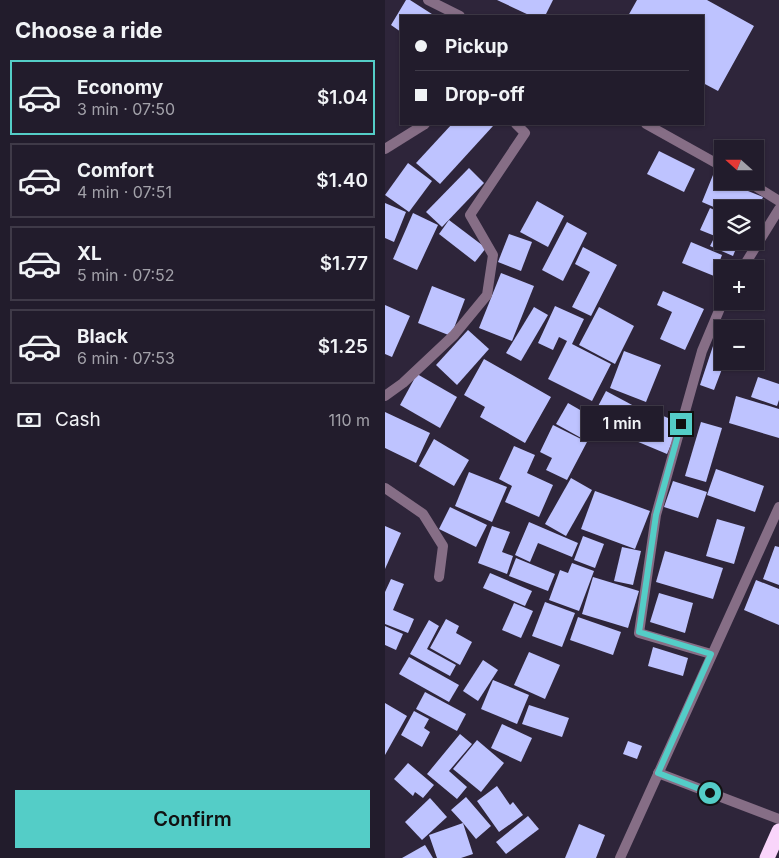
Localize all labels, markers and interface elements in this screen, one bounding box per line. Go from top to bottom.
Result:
text: Choose a ride [15,17,163,43]
text: Pickup [445,35,508,58]
icon: car [17,75,62,120]
text: Economy [77,76,163,99]
text: Drop-off [445,83,525,106]
text: $1.04 [317,86,368,109]
text: 3 min · 07:50 [77,99,175,119]
north arrow [714,140,764,190]
map controls [714,140,764,370]
icon: car [17,158,62,203]
text: Comfort [77,159,154,182]
text: $1.40 [316,169,368,192]
text: 4 min · 07:51 [77,182,172,202]
button: layers [714,200,764,250]
icon: car [17,241,62,286]
text: XL [77,242,102,265]
text: $1.77 [320,252,368,275]
button: + [714,260,764,310]
text: 5 min · 07:52 [77,265,175,285]
button: − [714,320,764,370]
icon: car [17,324,62,369]
text: Black [77,325,128,348]
text: $1.25 [318,335,368,358]
text: 6 min · 07:53 [77,348,175,368]
icon: cash [15,406,43,434]
callout: 1 min [581,406,663,442]
text: Cash [55,408,101,431]
text: 110 m [328,410,370,430]
text: 1 min [602,413,642,433]
route end [670,413,692,435]
route start [699,782,721,804]
button: Confirm [15,790,370,848]

